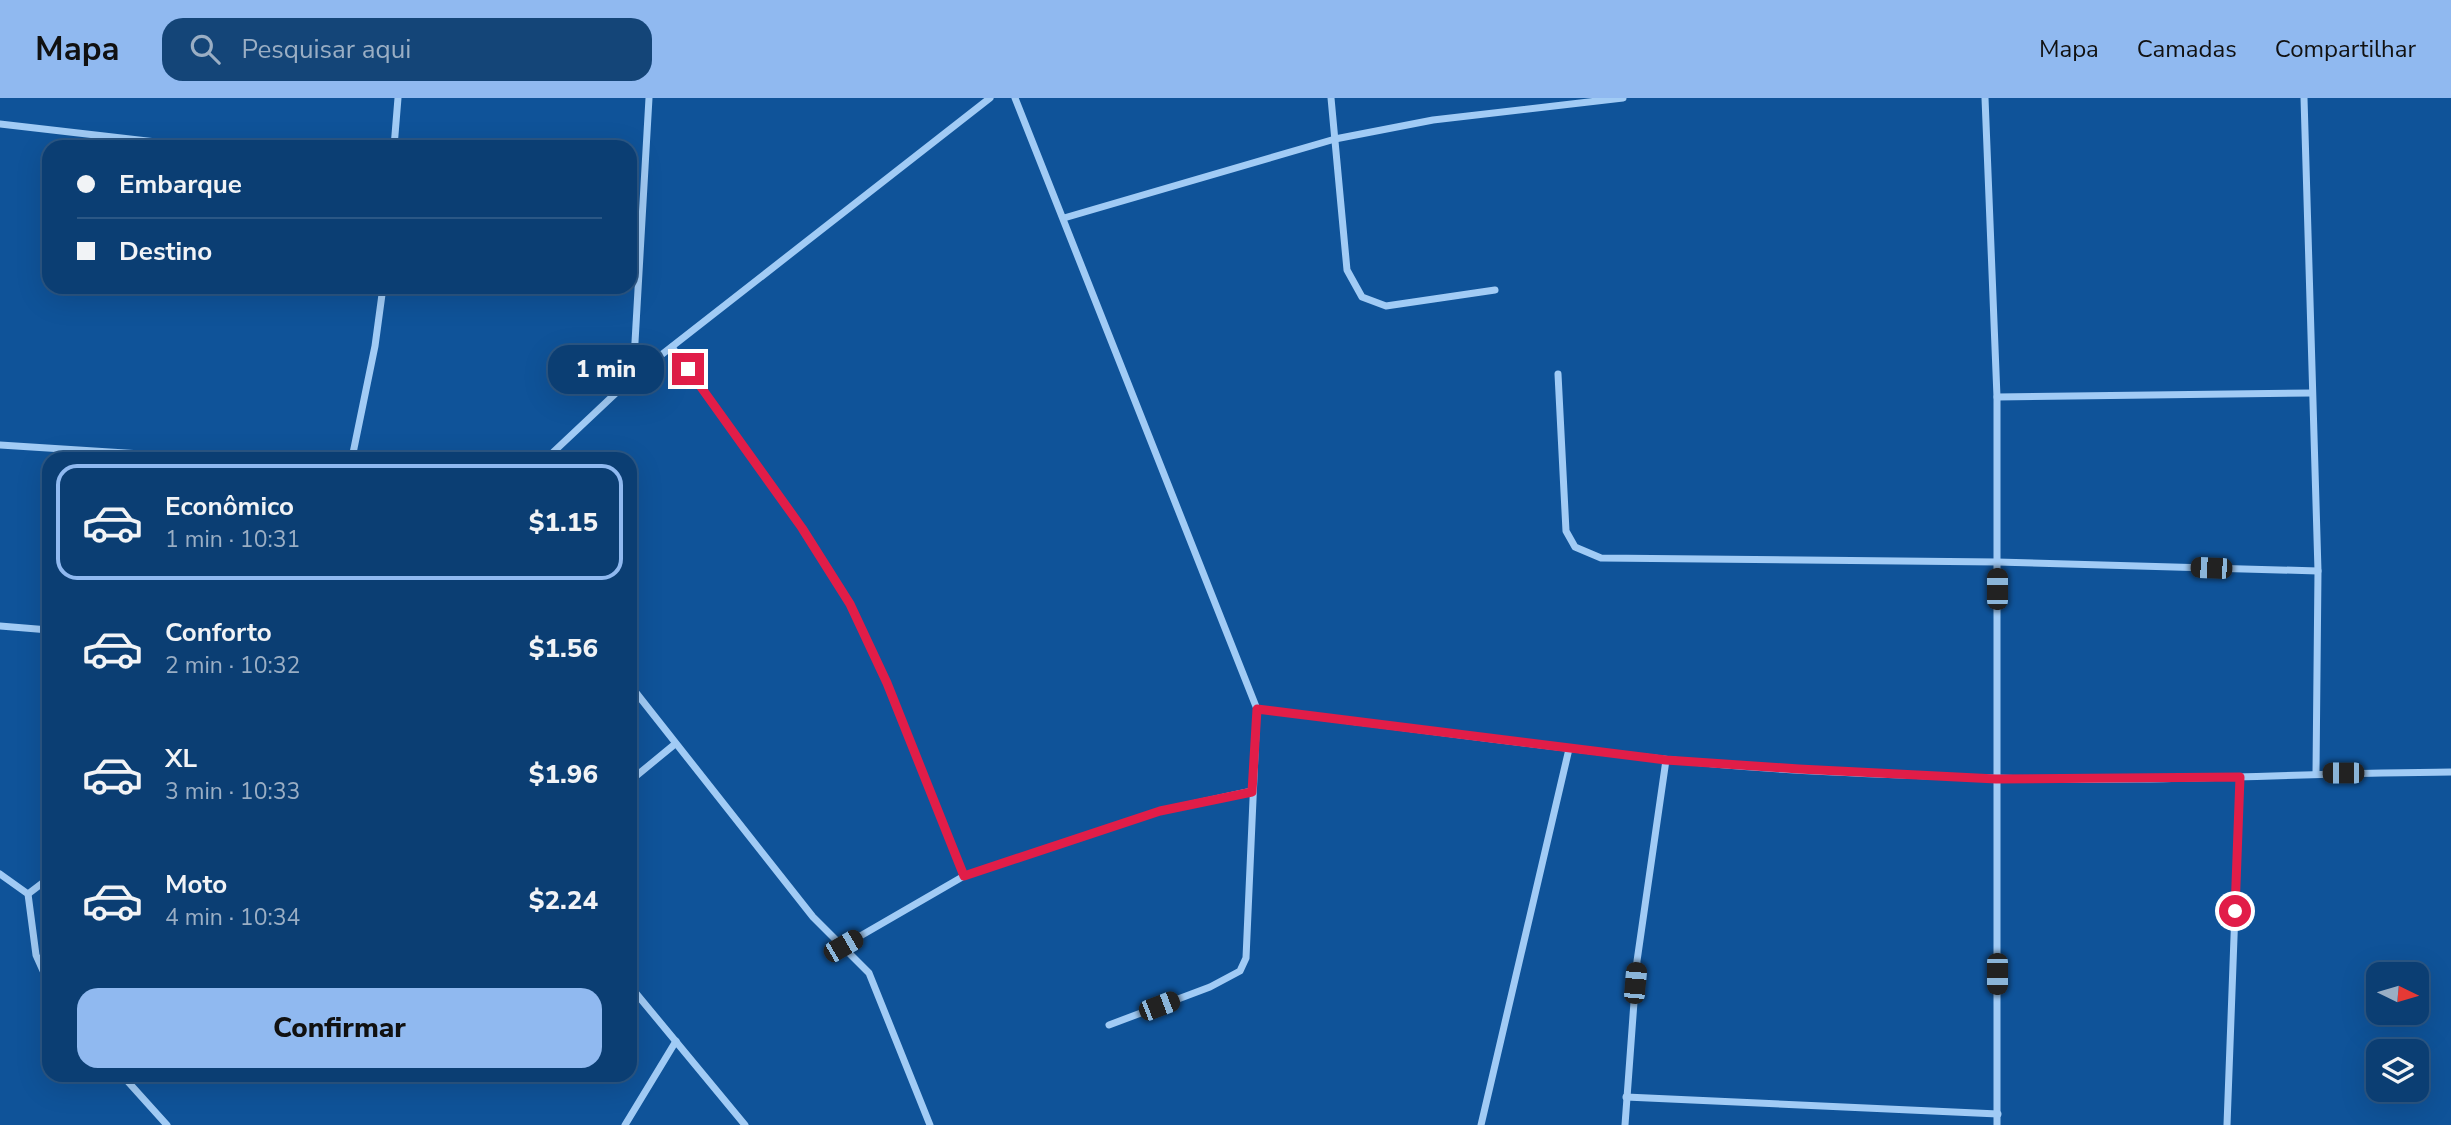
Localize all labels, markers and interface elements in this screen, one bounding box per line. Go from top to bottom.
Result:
search box [162,18,652,81]
text: Mapa [35,27,120,72]
icon: search [186,30,224,68]
text: Pesquisar aqui [242,32,411,67]
text: Mapa [2039,33,2099,65]
text: Camadas [2137,33,2237,65]
text: Compartilhar [2275,33,2416,65]
text: Embarque [119,167,242,202]
text: Destino [119,234,212,269]
callout: 1 min [548,344,664,394]
route end [672,353,704,385]
text: 1 min [576,354,636,385]
text: Econômico [165,489,294,524]
icon: car [81,491,144,554]
text: $1.15 [529,505,598,540]
text: 1 min · 10:31 [165,524,300,555]
car [2190,557,2233,579]
car [1987,568,2008,610]
text: Conforto [165,615,272,650]
icon: car [81,617,144,680]
text: $1.56 [529,631,598,666]
text: 2 min · 10:32 [165,650,300,681]
text: XL [165,741,197,776]
icon: car [81,743,144,806]
text: $1.96 [529,757,598,792]
car [2323,763,2365,784]
text: 3 min · 10:33 [165,776,300,807]
text: Moto [165,867,227,902]
icon: car [81,869,144,932]
text: $2.24 [529,883,598,918]
route start [2219,895,2251,927]
text: 4 min · 10:34 [165,902,300,933]
car [820,926,867,966]
car [1987,953,2008,995]
car [1623,961,1648,1005]
north arrow [2366,962,2429,1026]
map controls [2366,962,2429,1102]
button: Confirmar [77,988,602,1068]
car [1136,989,1183,1023]
button: layers [2366,1039,2429,1102]

